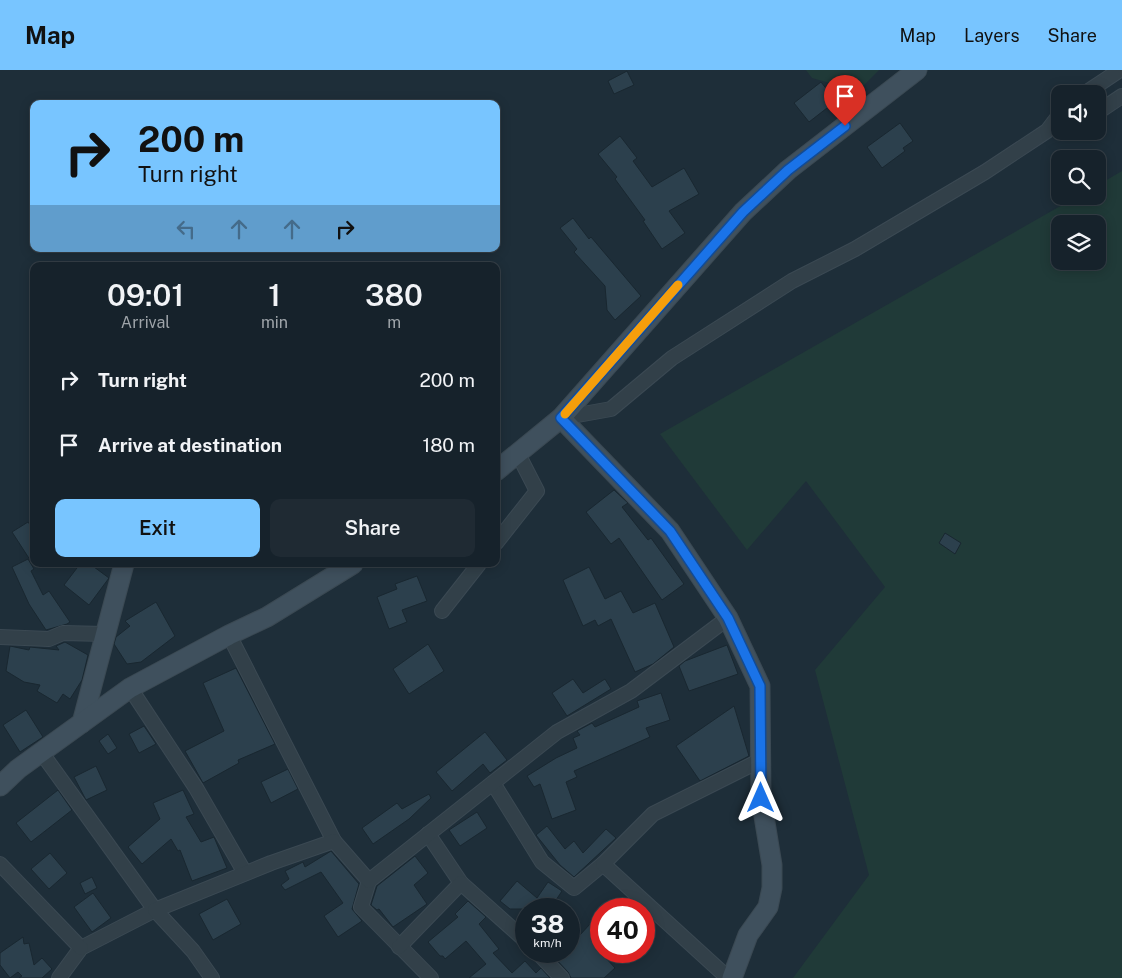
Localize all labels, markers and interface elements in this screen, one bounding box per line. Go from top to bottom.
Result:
text: Map [25,21,75,49]
text: Map [900,25,936,46]
text: Layers [964,25,1020,46]
text: Share [1048,25,1097,46]
pin [824,75,866,126]
icon: arrive [831,82,859,110]
map controls [1051,85,1106,270]
button: sound [1051,85,1106,140]
text: 200 m [138,119,244,160]
icon: right [55,120,120,185]
button: search [1051,150,1106,205]
text: Turn right [138,161,238,187]
icon: left [172,215,200,243]
icon: ahead [225,215,253,243]
icon: ahead [278,215,306,243]
icon: right [331,215,359,243]
button: layers [1051,215,1106,270]
text: 09:01 [107,277,184,313]
text: 1 [268,277,281,313]
text: 380 [365,277,423,313]
text: Arrival [121,313,170,332]
text: min [261,313,288,332]
text: m [387,313,401,332]
icon: right [55,366,83,394]
text: Turn right [98,369,187,391]
text: 200 m [419,369,475,391]
icon: arrive [55,431,83,459]
text: Arrive at destination [98,434,282,456]
text: 180 m [422,434,475,456]
button: Exit [55,499,260,557]
button: Share [270,499,475,557]
position arrow [734,771,786,823]
speed limit sign: 40 [590,898,655,963]
text: 38 [531,909,564,939]
text: km/h [533,936,562,950]

